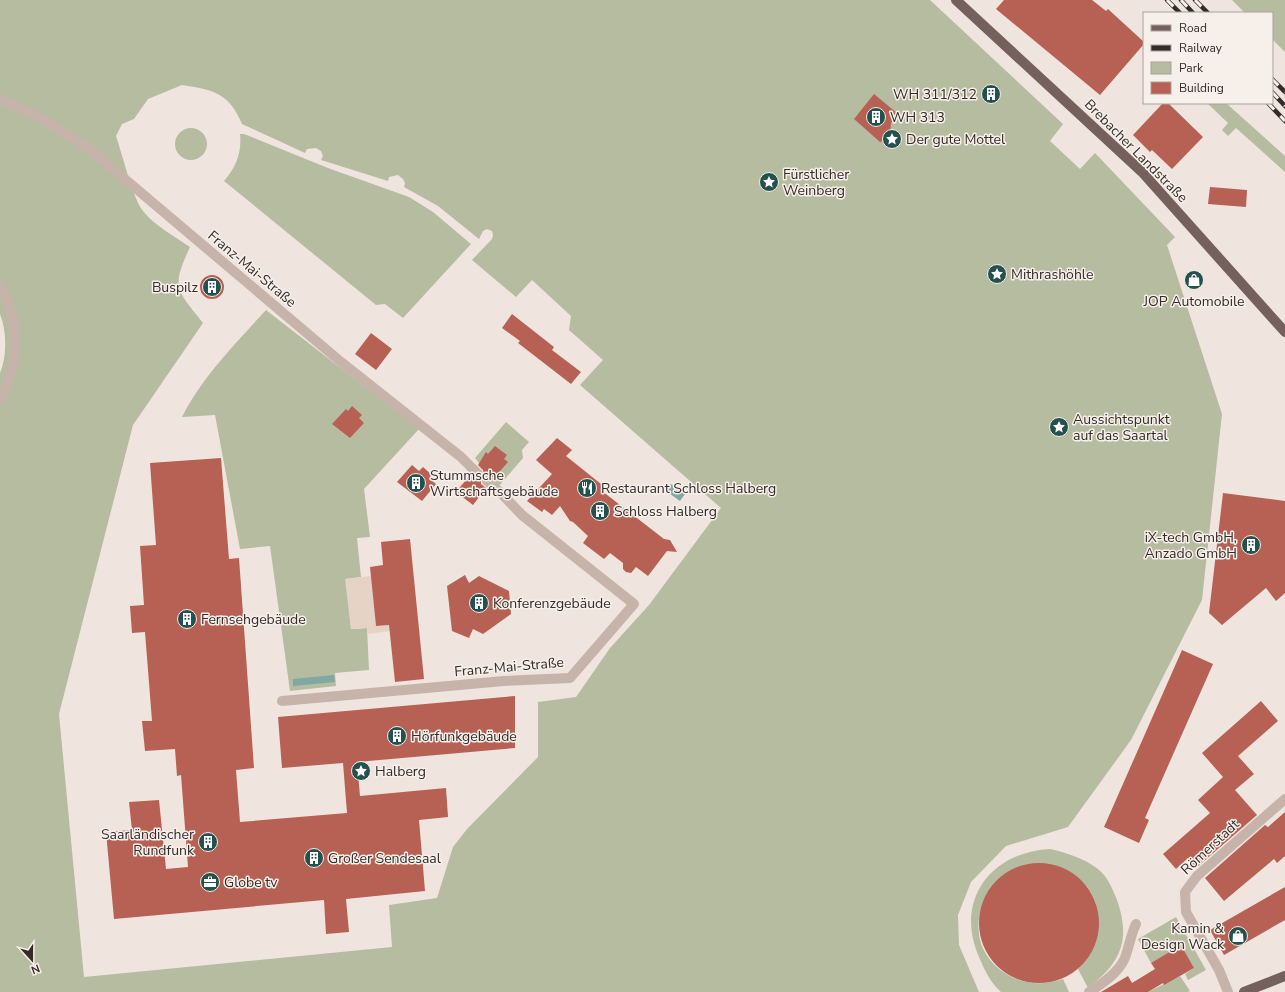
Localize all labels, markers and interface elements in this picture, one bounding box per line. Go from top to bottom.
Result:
legend [1143,12,1273,104]
text: Road [1179,20,1207,36]
text: Railway [1179,40,1223,56]
text: Park [1179,60,1204,76]
text: Building [1179,80,1224,96]
building icon: WH 311/312 [980,83,1002,105]
place label: WH 311/312 [893,85,977,104]
street label: Brebacher Landstraße [1080,95,1192,207]
building icon: WH 313 [865,106,887,128]
place label: WH 313 [890,108,945,127]
place icon: Der gute Mottel [881,128,903,150]
place label: Der gute Mottel [906,130,1006,149]
place label: Fürstlicher Weinberg [783,165,849,200]
place icon: Fürstlicher Weinberg [758,171,780,193]
street label: Franz-Mai-Straße [204,226,300,312]
place icon: Mithrashöhle [986,263,1008,285]
place label: Mithrashöhle [1011,265,1093,284]
shop icon: JOP Automobile [1183,269,1205,291]
building icon: Buspilz [201,276,223,298]
place label: Buspilz [152,278,199,297]
place label: JOP Automobile [1142,292,1245,311]
place label: Aussichtspunkt auf das Saartal [1073,410,1170,445]
place icon: Aussichtspunkt auf das Saartal [1048,416,1070,438]
place label: Stummsche Wirtschaftsgebäude [430,466,558,501]
building icon: Stummsche Wirtschaftsgebäude [405,472,427,494]
restaurant icon: Restaurant Schloss Halberg [576,477,598,499]
place label: Restaurant Schloss Halberg [601,479,776,498]
building icon: Schloss Halberg [589,500,611,522]
place label: Schloss Halberg [614,502,717,521]
place label: iX-tech GmbH, Anzado GmbH [1145,528,1237,563]
building icon: iX-tech GmbH, Anzado GmbH [1240,534,1262,556]
building icon: Konferenzgebäude [468,592,490,614]
place label: Konferenzgebäude [493,594,611,613]
building icon: Fernsehgebäude [176,608,198,630]
place label: Fernsehgebäude [201,610,306,629]
street label: Franz-Mai-Straße [453,653,565,681]
building icon: Hörfunkgebäude [386,725,408,747]
place label: Hörfunkgebäude [411,727,517,746]
place icon: Halberg [350,760,372,782]
place label: Halberg [375,762,426,781]
street label: Römerstadt [1177,815,1243,879]
place label: Saarländischer Rundfunk [101,825,195,860]
building icon: Saarländischer Rundfunk [197,831,219,853]
building icon: Großer Sendesaal [303,847,325,869]
place label: Großer Sendesaal [328,849,442,868]
office icon: Globe tv [199,871,221,893]
place label: Globe tv [224,873,278,892]
place label: Kamin & Design Wack [1141,919,1225,954]
shop icon: Kamin & Design Wack [1227,925,1249,947]
north arrow [12,940,52,980]
text: N [29,960,42,977]

